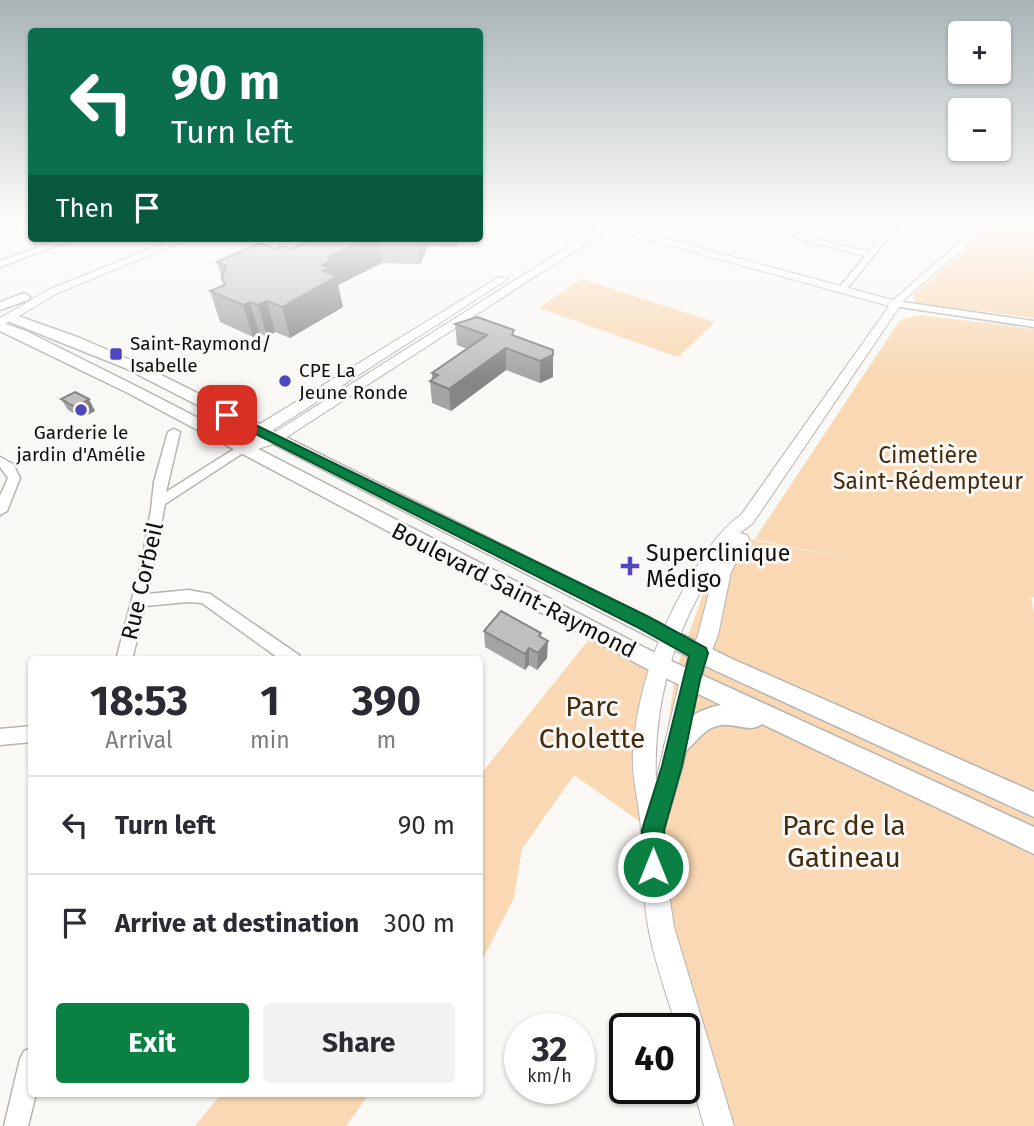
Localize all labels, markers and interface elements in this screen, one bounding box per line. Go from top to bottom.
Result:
map controls [948,21,1011,161]
button: + [948,21,1011,84]
text: 90 m [171,53,280,112]
icon: left [56,56,147,147]
button: − [948,98,1011,161]
text: Turn left [171,113,293,151]
icon: arrive [128,189,166,227]
text: Then [56,193,114,224]
place label: Saint-Raymond/ Isabelle [130,332,271,377]
marker: Saint-Raymond/ Isabelle [108,346,124,362]
place label: CPE La Jeune Ronde [299,359,408,404]
marker: CPE La Jeune Ronde [277,373,293,389]
pin [197,385,257,445]
icon: arrive [208,396,246,434]
marker: Garderie le jardin d'Amélie [73,402,89,418]
place label: Garderie le jardin d'Amélie [15,421,146,466]
park label: Cimetière Saint-Rédempteur [833,441,1023,495]
street label: Boulevard Saint-Raymond [387,516,641,664]
street label: Rue Corbeil [115,519,169,643]
place label: Superclinique Médigo [646,539,790,593]
marker: Superclinique Médigo [620,556,640,576]
text: 18:53 [90,676,188,726]
text: 1 [260,676,280,726]
text: 390 [352,676,421,726]
park label: Parc Cholette [539,690,645,755]
text: Arrival [105,726,173,754]
text: min [250,726,290,754]
text: m [377,726,396,754]
icon: left [56,806,94,844]
park label: Parc de la Gatineau [782,809,906,874]
text: Turn left [115,810,216,841]
text: 90 m [398,810,455,841]
position arrow [616,830,690,904]
icon: arrive [56,904,94,942]
text: Arrive at destination [115,908,359,939]
text: 300 m [384,908,455,939]
button: Exit [56,1003,249,1083]
button: Share [263,1003,455,1083]
speed limit sign: 40 [609,1013,700,1104]
text: 32 [532,1028,567,1070]
text: km/h [527,1065,572,1087]

